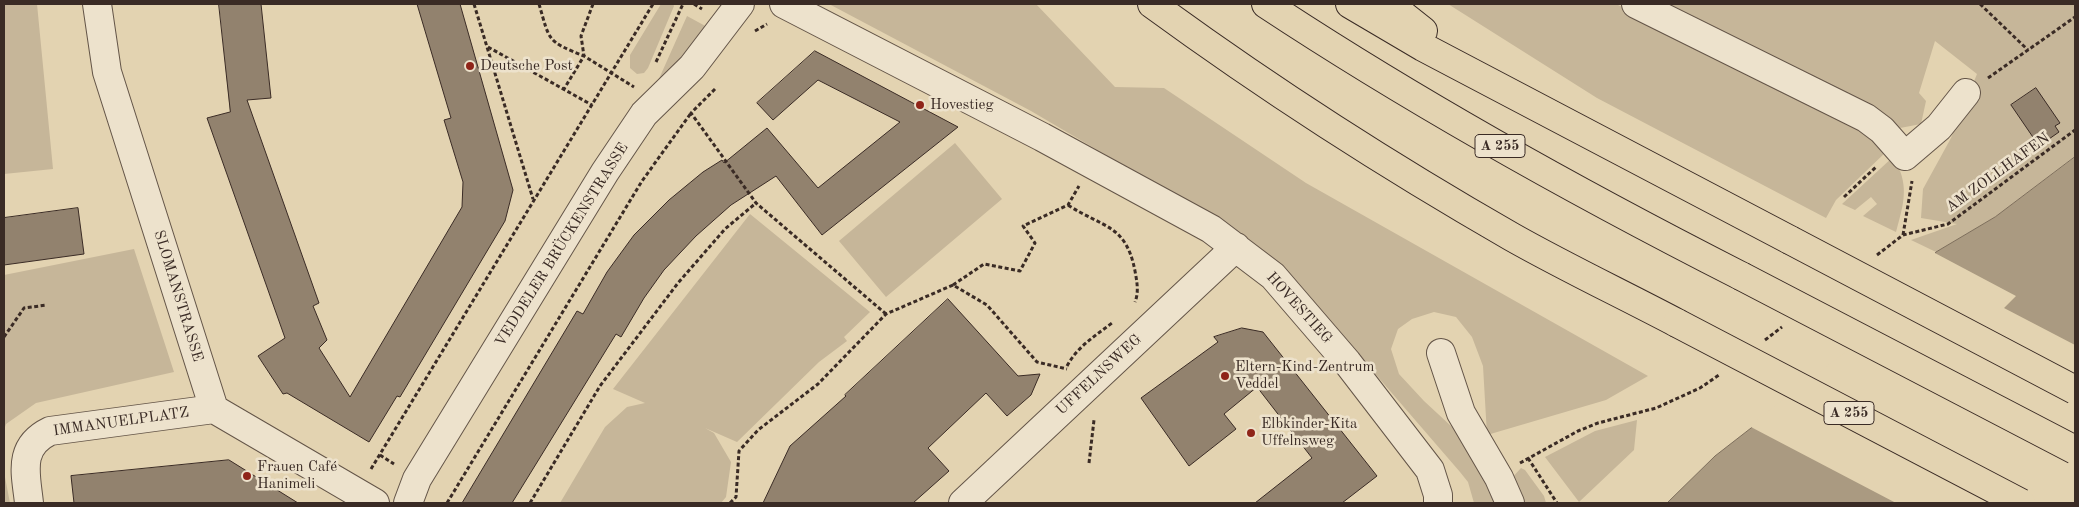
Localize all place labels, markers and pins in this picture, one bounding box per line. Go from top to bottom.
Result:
place label: Deutsche Post [480,57,573,75]
marker: Deutsche Post [464,60,476,72]
place label: Hovestieg [930,96,994,114]
marker: Hovestieg [914,99,926,111]
place label: Eltern-Kind-Zentrum Veddel [1235,358,1374,393]
marker: Eltern-Kind-Zentrum Veddel [1219,370,1231,382]
place label: Elbkinder-Kita Uffelnsweg [1261,415,1358,450]
marker: Elbkinder-Kita Uffelnsweg [1245,427,1257,439]
place label: Frauen Café Hanimeli [257,458,337,493]
marker: Frauen Café Hanimeli [241,470,253,482]

